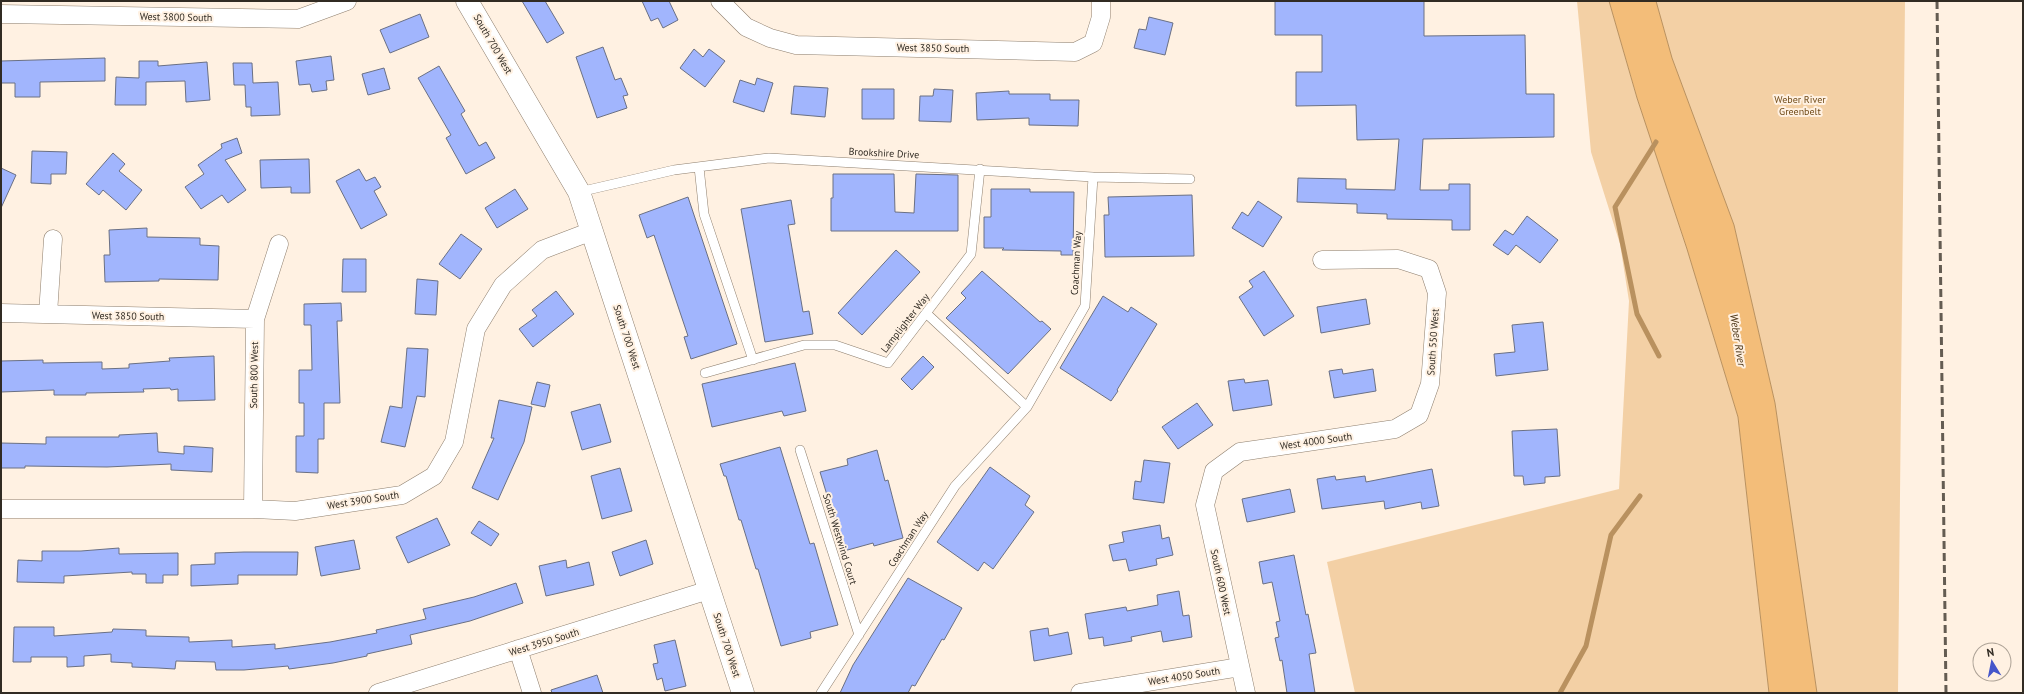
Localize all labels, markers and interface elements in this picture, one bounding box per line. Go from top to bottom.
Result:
street label: West 3800 South [140,10,212,24]
street label: South 700 West [471,12,516,77]
street label: West 3850 South [897,41,969,55]
park label: Weber River Greenbelt [1774,93,1826,118]
street label: Brookshire Drive [848,145,920,161]
street label: Coachman Way [1068,230,1084,295]
street label: Lamplighter Way [878,291,932,355]
street label: South 700 West [610,303,644,371]
street label: South 550 West [1424,308,1442,376]
street label: West 3850 South [92,309,164,323]
water label: Weber River [1727,313,1749,369]
street label: South 800 West [247,341,261,409]
street label: West 4000 South [1279,430,1353,452]
street label: West 3900 South [326,488,400,512]
street label: South Westwind Court [820,492,860,587]
street label: Coachman Way [885,508,931,569]
street label: South 600 West [1208,548,1234,617]
street label: South 700 West [710,611,744,679]
street label: West 3950 South [507,625,581,659]
north arrow [1972,642,2012,682]
text: N [1985,645,1995,660]
street label: West 4050 South [1147,664,1221,688]

